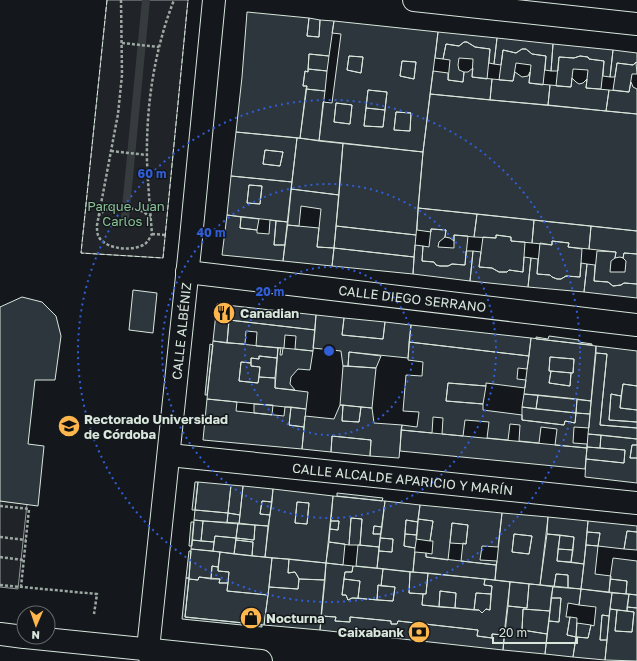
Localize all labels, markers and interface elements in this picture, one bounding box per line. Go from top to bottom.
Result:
text: 60 m [138,166,166,181]
park label: Parque Juan Carlos I [87,198,165,229]
text: 40 m [197,225,225,240]
street label: CALLE ALBÉNIZ [168,281,194,381]
street label: CALLE DIEGO SERRANO [338,282,487,315]
text: 20 m [256,284,284,299]
restaurant icon: Canadian [211,300,237,326]
place label: Canadian [240,305,299,321]
centre of rings [322,344,336,358]
place label: Rectorado Universidad de Córdoba [84,411,228,442]
school or university icon: Rectorado Universidad de Córdoba [56,413,82,439]
street label: CALLE ALCALDE APARICIO Y MARÍN [292,460,514,498]
north arrow [16,605,56,645]
shop icon: Nocturna [238,605,264,631]
place label: Nocturna [266,610,325,626]
bank icon: Caixabank [406,619,432,645]
scale bar [493,619,577,645]
place label: Caixabank [338,624,404,640]
text: 20 m [499,625,527,640]
text: N [31,629,40,642]

